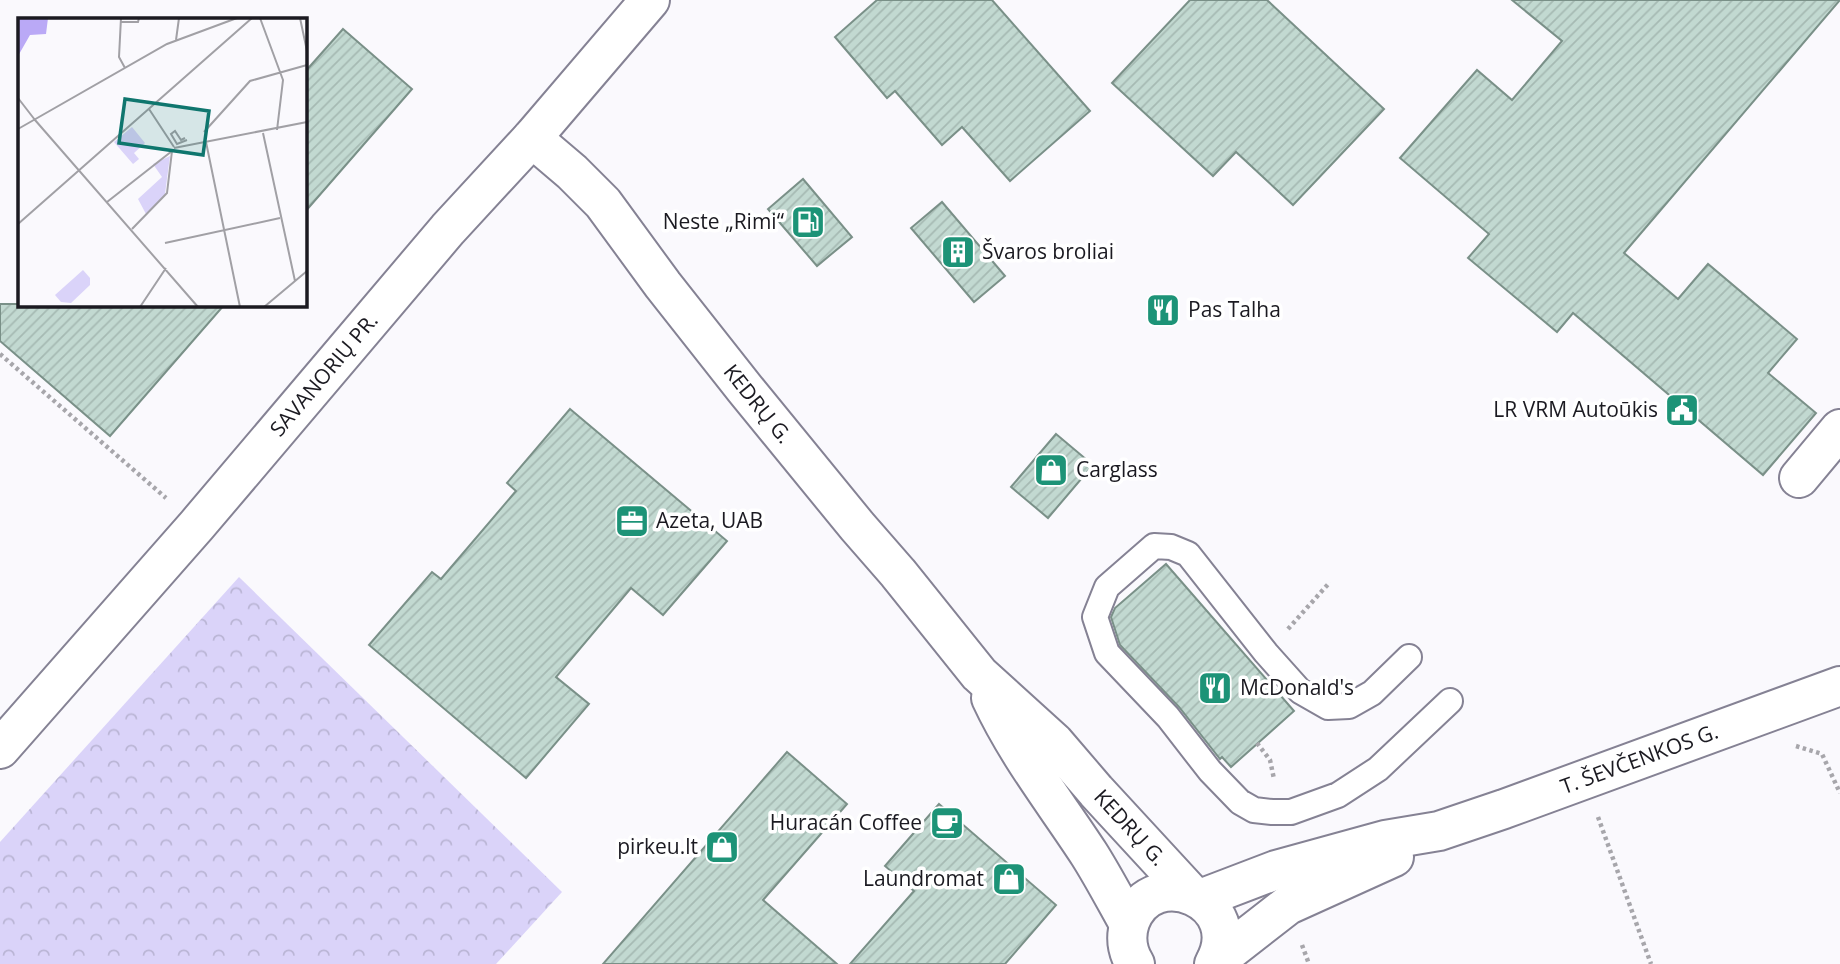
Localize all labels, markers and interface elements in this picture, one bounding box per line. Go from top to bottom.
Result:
inset map [18,18,306,306]
fuel station icon: Neste „Rimi“ [789,203,827,241]
place label: Neste „Rimi“ [663,207,785,235]
building icon: Švaros broliai [939,233,977,271]
place label: Švaros broliai [982,237,1114,265]
restaurant icon: Pas Talha [1144,291,1182,329]
place label: Pas Talha [1188,295,1281,323]
street label: SAVANORIŲ PR. [263,307,384,442]
street label: KEDRŲ G. [718,358,799,449]
public building icon: LR VRM Autoūkis [1663,391,1701,429]
place label: LR VRM Autoūkis [1493,395,1658,423]
shop icon: Carglass [1032,451,1070,489]
place label: Carglass [1076,455,1158,483]
office icon: Azeta, UAB [613,502,651,540]
place label: Azeta, UAB [656,506,763,534]
restaurant icon: McDonald's [1196,669,1234,707]
place label: McDonald's [1240,673,1354,701]
street label: T. ŠEVČENKOS G. [1556,717,1722,800]
street label: KEDRŲ G. [1088,783,1173,871]
cafe icon: Huracán Coffee [928,804,966,842]
place label: Huracán Coffee [770,808,922,836]
shop icon: pirkeu.lt [703,828,741,866]
place label: pirkeu.lt [617,832,698,860]
shop icon: Laundromat [990,860,1028,898]
place label: Laundromat [863,864,984,892]

